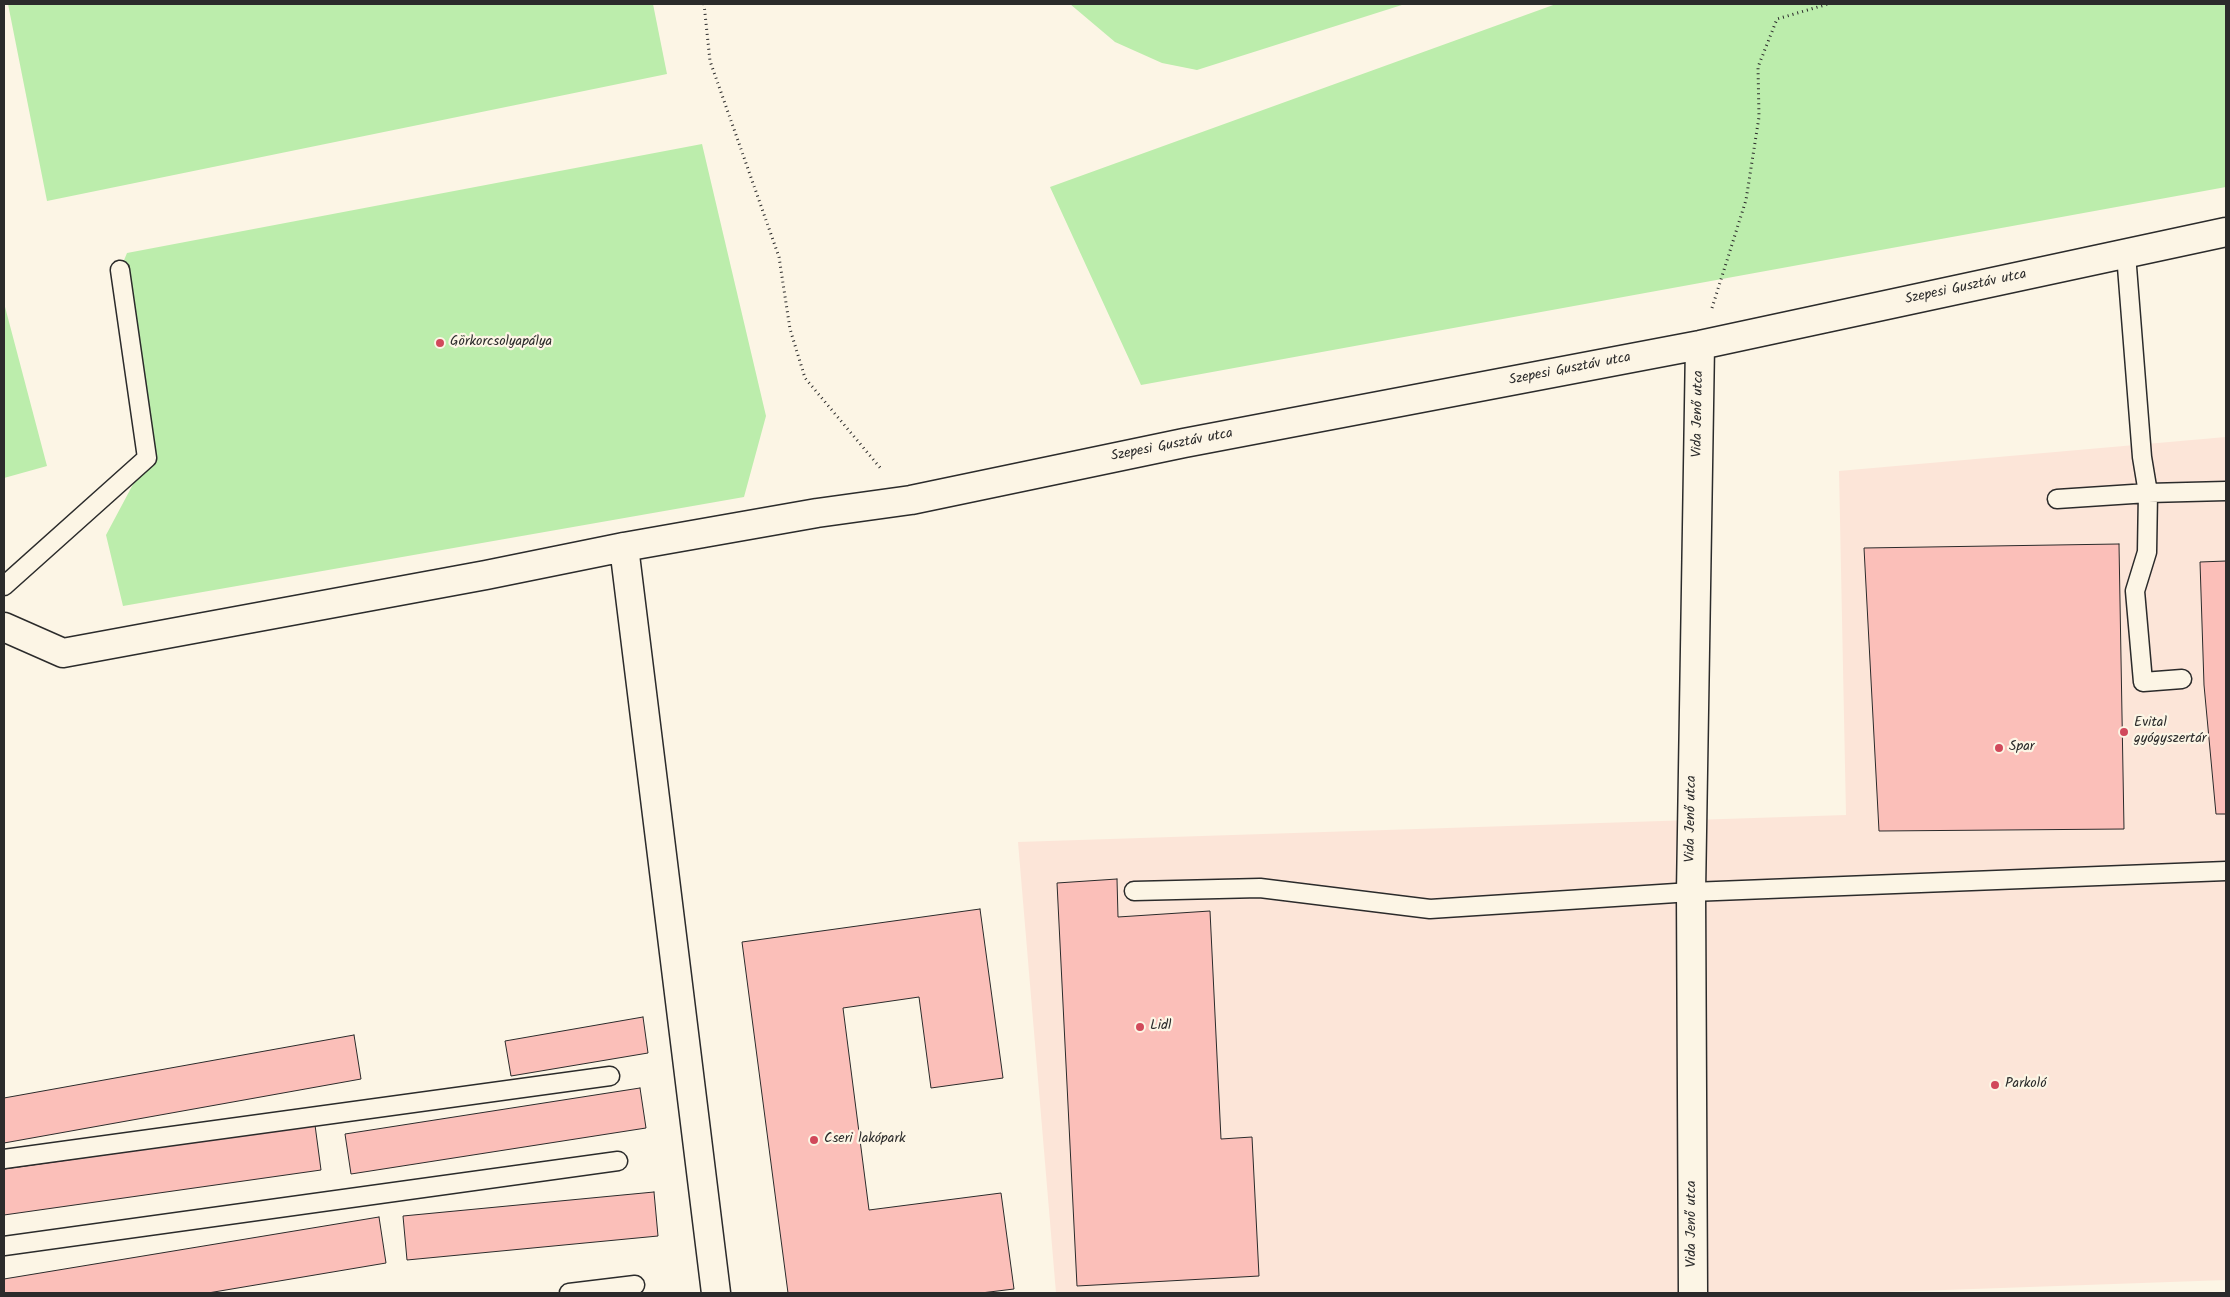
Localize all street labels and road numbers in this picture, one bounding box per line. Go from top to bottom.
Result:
street label: Szepesi Gusztáv utca [1904,267,2028,309]
street label: Szepesi Gusztáv utca [1508,350,1632,390]
street label: Vida Jenő utca [1690,370,1708,458]
street label: Szepesi Gusztáv utca [1110,426,1234,466]
street label: Vida Jenő utca [1683,775,1701,863]
street label: Vida Jenő utca [1685,1180,1701,1268]

